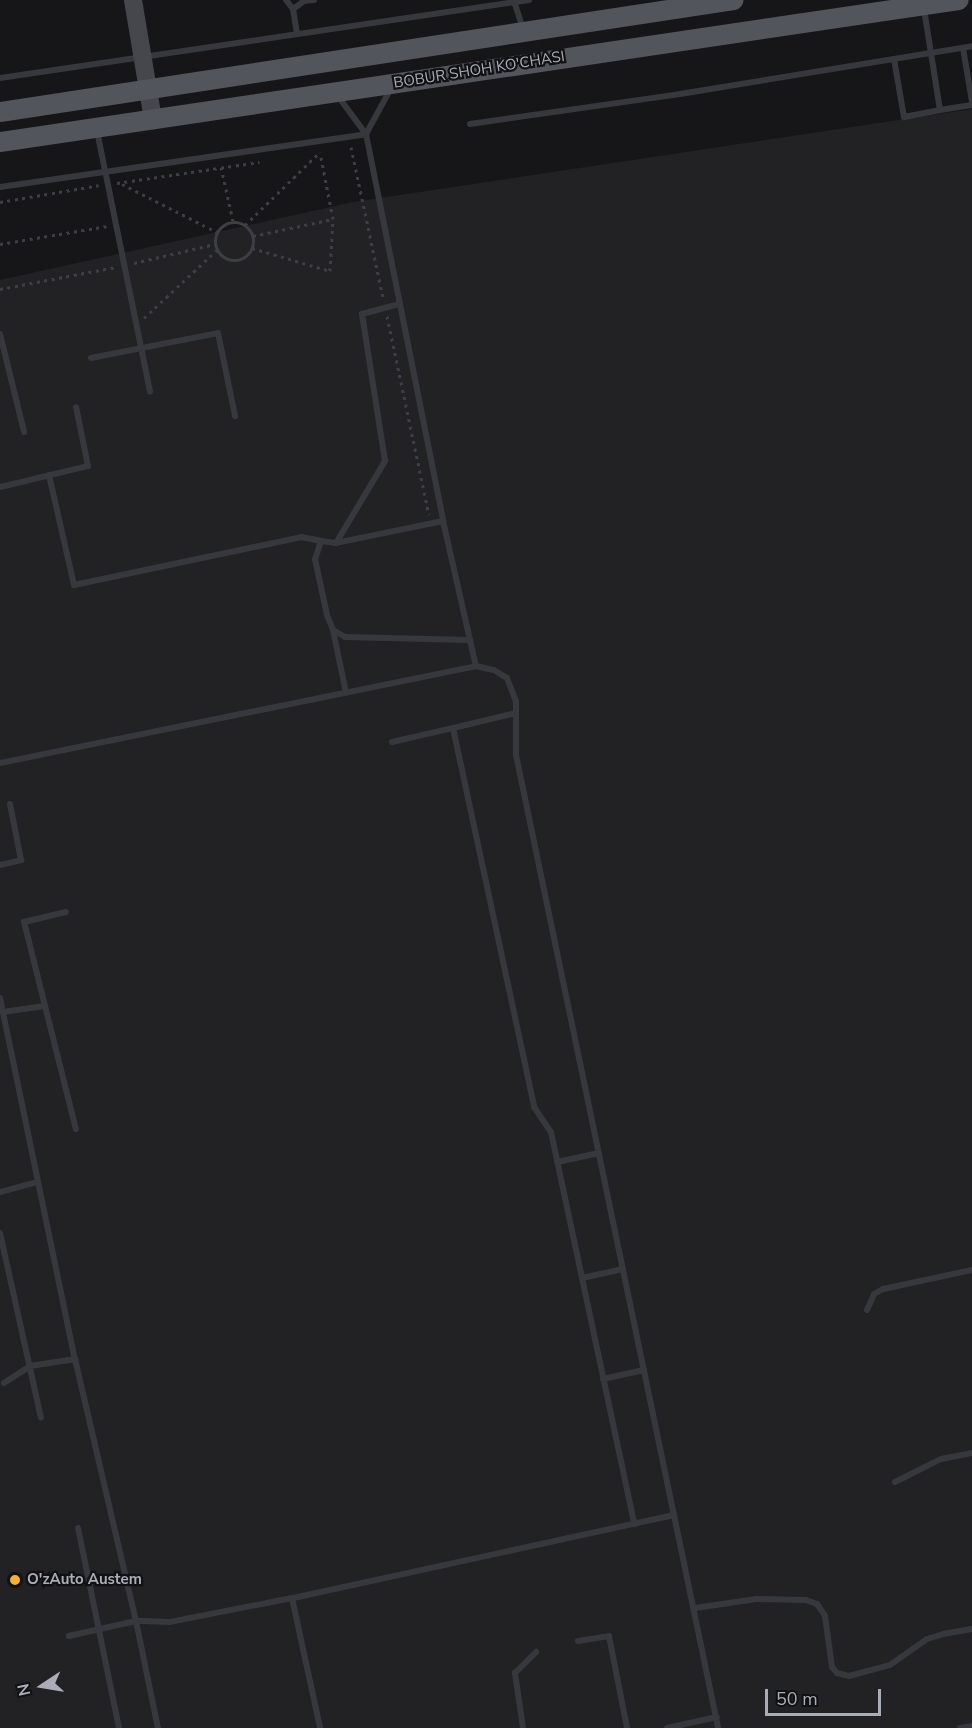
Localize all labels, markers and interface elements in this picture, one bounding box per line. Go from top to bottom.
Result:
street label: BOBUR SHOH KO'CHASI [392,48,566,92]
place label: O'zAuto Austem [27,1571,142,1589]
marker: O'zAuto Austem [8,1573,22,1587]
north arrow [12,1656,72,1716]
scale bar [768,1677,884,1715]
text: N [12,1682,36,1698]
text: 50 m [776,1687,818,1711]

